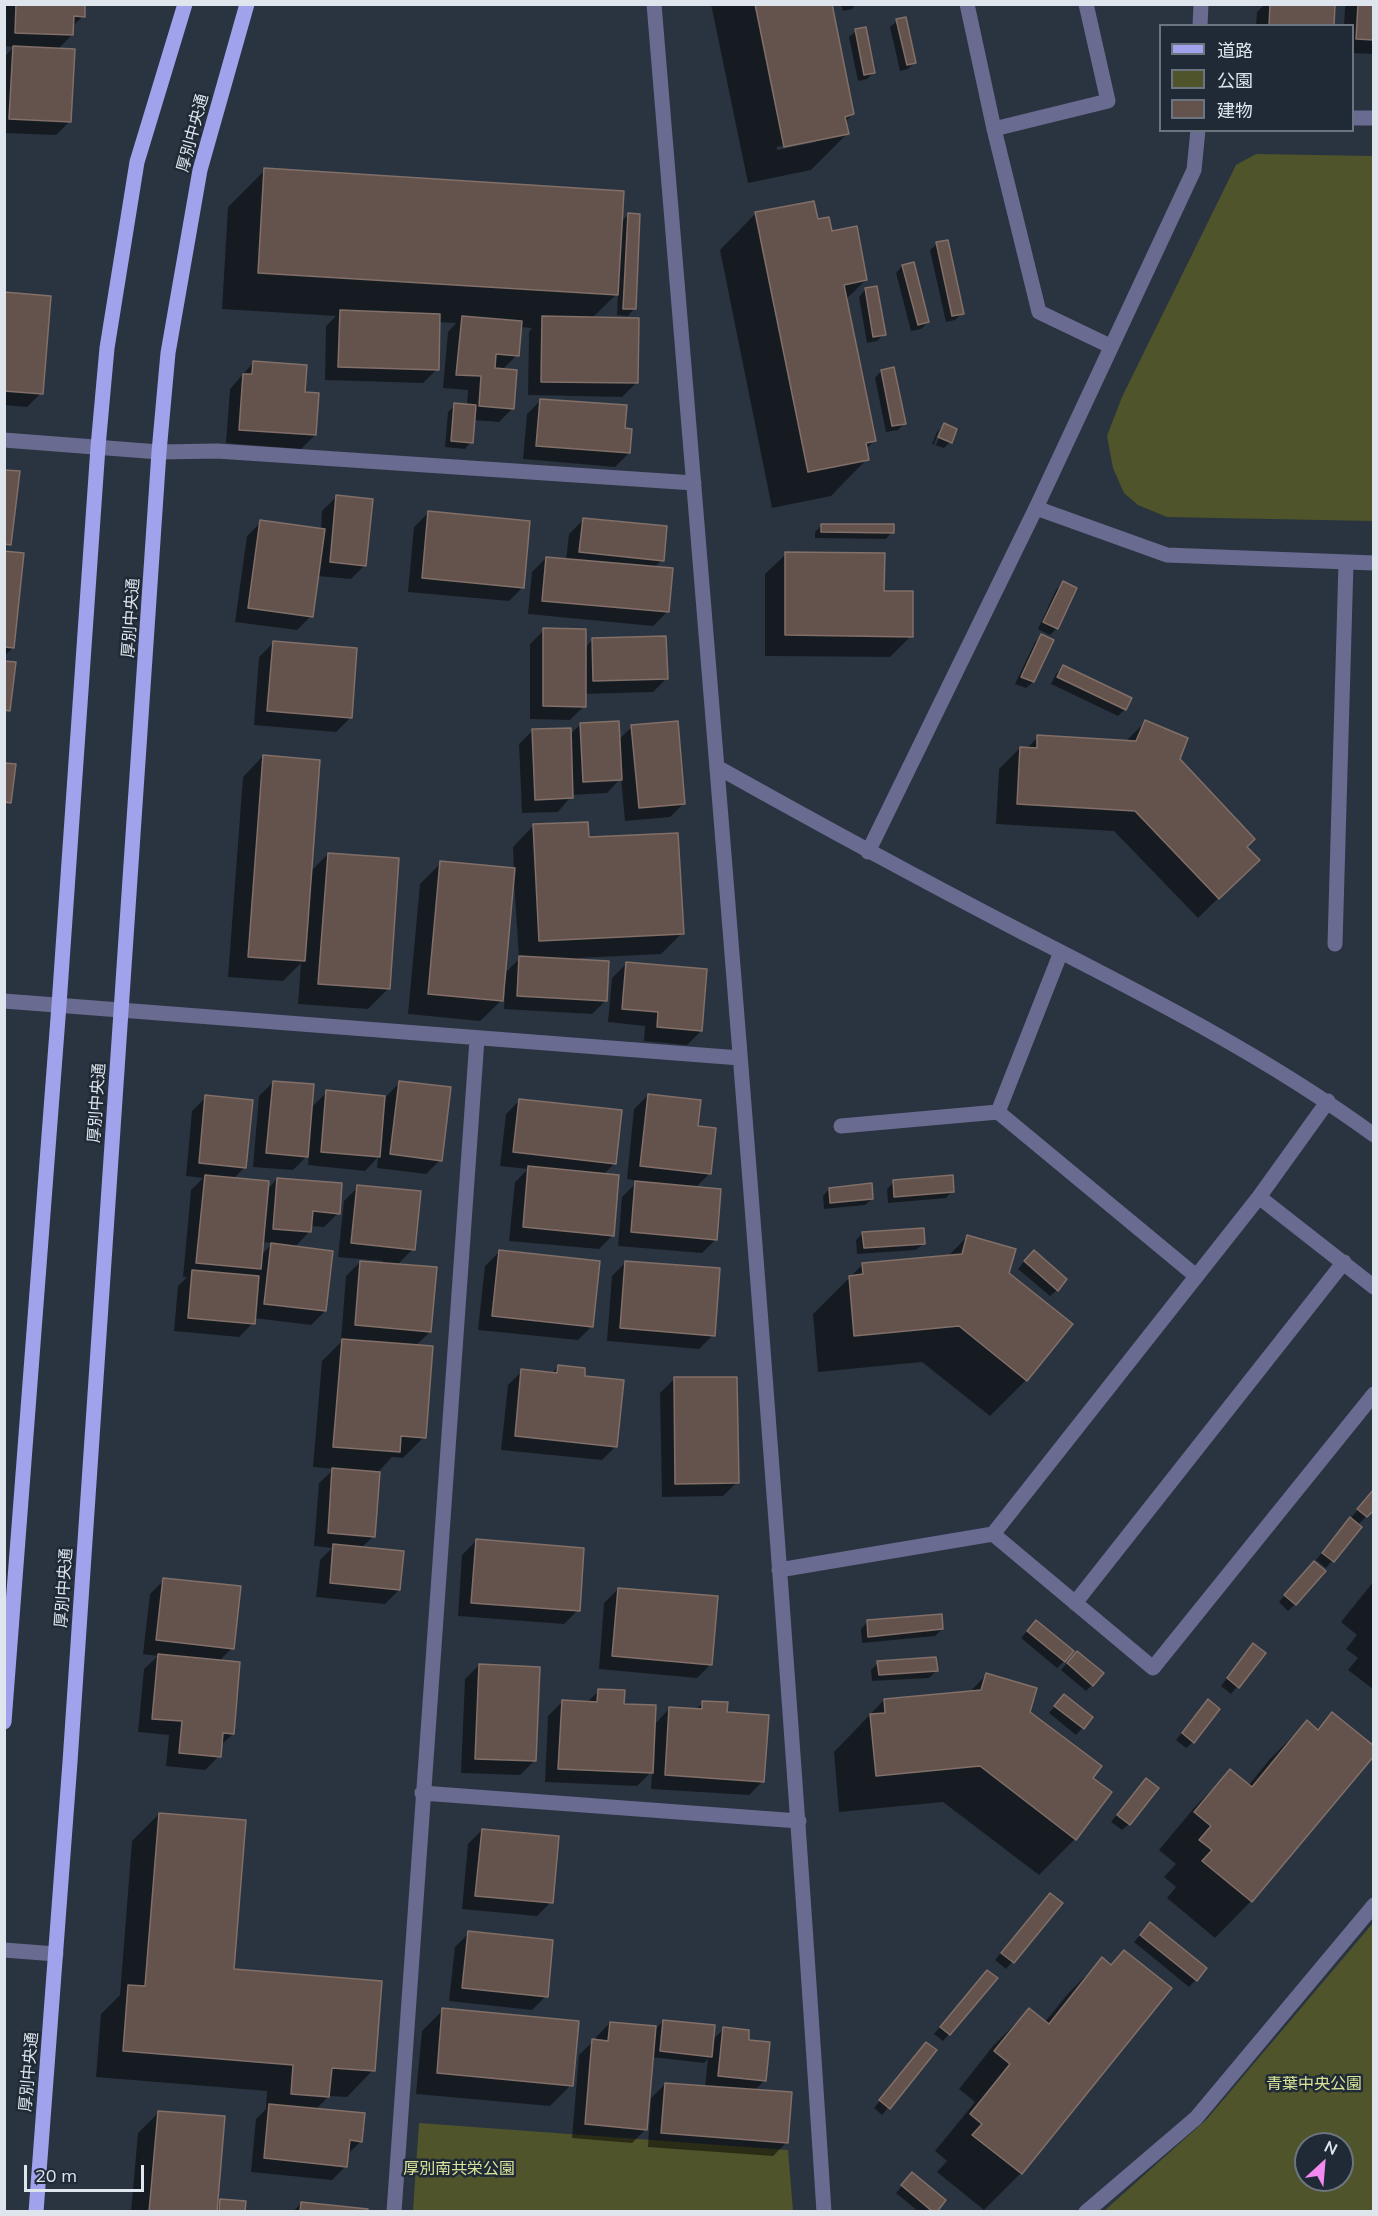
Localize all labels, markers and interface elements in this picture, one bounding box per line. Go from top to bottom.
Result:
legend [1159,24,1354,132]
text: 道路 [1217,39,1253,62]
text: 公園 [1217,69,1253,92]
street label: 厚別中央通 [173,92,213,174]
text: 建物 [1217,99,1253,122]
street label: 厚別中央通 [119,577,143,659]
street label: 厚別中央通 [85,1062,109,1144]
street label: 厚別中央通 [52,1547,76,1629]
street label: 厚別中央通 [16,2031,42,2113]
park label: 青葉中央公園 [1266,2074,1362,2094]
north arrow [1294,2132,1354,2192]
text: N [1321,2136,1341,2159]
scale bar [27,2153,147,2191]
park label: 厚別南共栄公園 [403,2159,515,2179]
text: 20 m [35,2164,77,2187]

